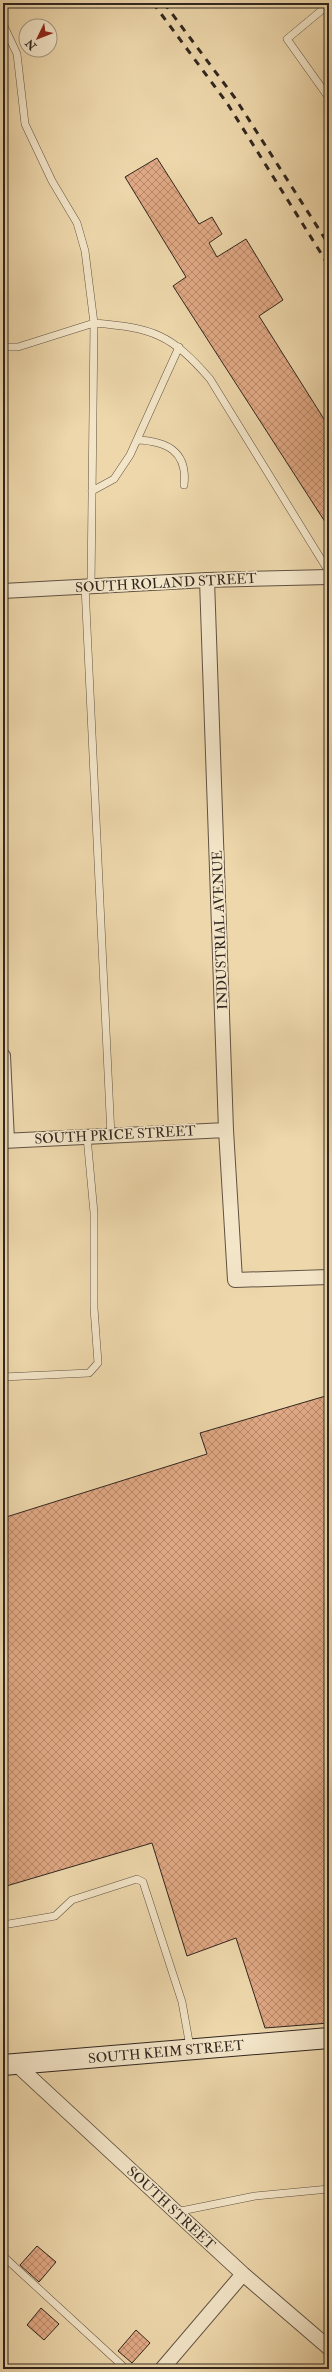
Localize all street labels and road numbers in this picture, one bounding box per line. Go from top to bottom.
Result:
street label: SOUTH ROLAND STREET [75,570,258,596]
street label: INDUSTRIAL AVENUE [209,850,231,1010]
street label: SOUTH PRICE STREET [34,1122,197,1148]
street label: SOUTH KEIM STREET [87,2037,245,2067]
street label: SOUTH STREET [123,2163,219,2254]

